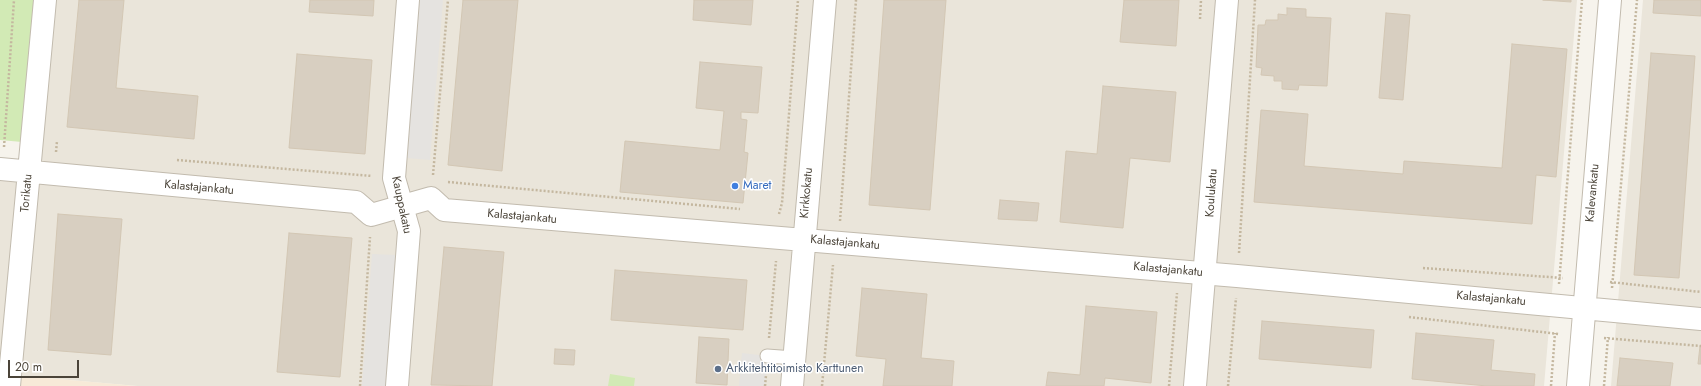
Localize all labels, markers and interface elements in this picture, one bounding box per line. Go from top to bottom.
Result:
street label: Kalevankatu [1583,163,1603,223]
street label: Kirkkokatu [798,167,816,219]
street label: Koulukatu [1203,168,1221,218]
street label: Torikatu [18,173,36,213]
street label: Kauppakatu [388,175,414,235]
street label: Kalastajankatu [164,178,234,198]
place label: Maret [743,179,771,193]
marker: Maret [730,181,740,191]
street label: Kalastajankatu [487,207,557,227]
street label: Kalastajankatu [810,233,880,253]
street label: Kalastajankatu [1133,260,1203,280]
street label: Kalastajankatu [1456,289,1526,309]
scale bar [10,352,81,378]
text: 20 m [15,358,42,376]
place label: Arkkitehtitoimisto Karttunen [726,362,863,376]
marker: Arkkitehtitoimisto Karttunen [713,364,723,374]

